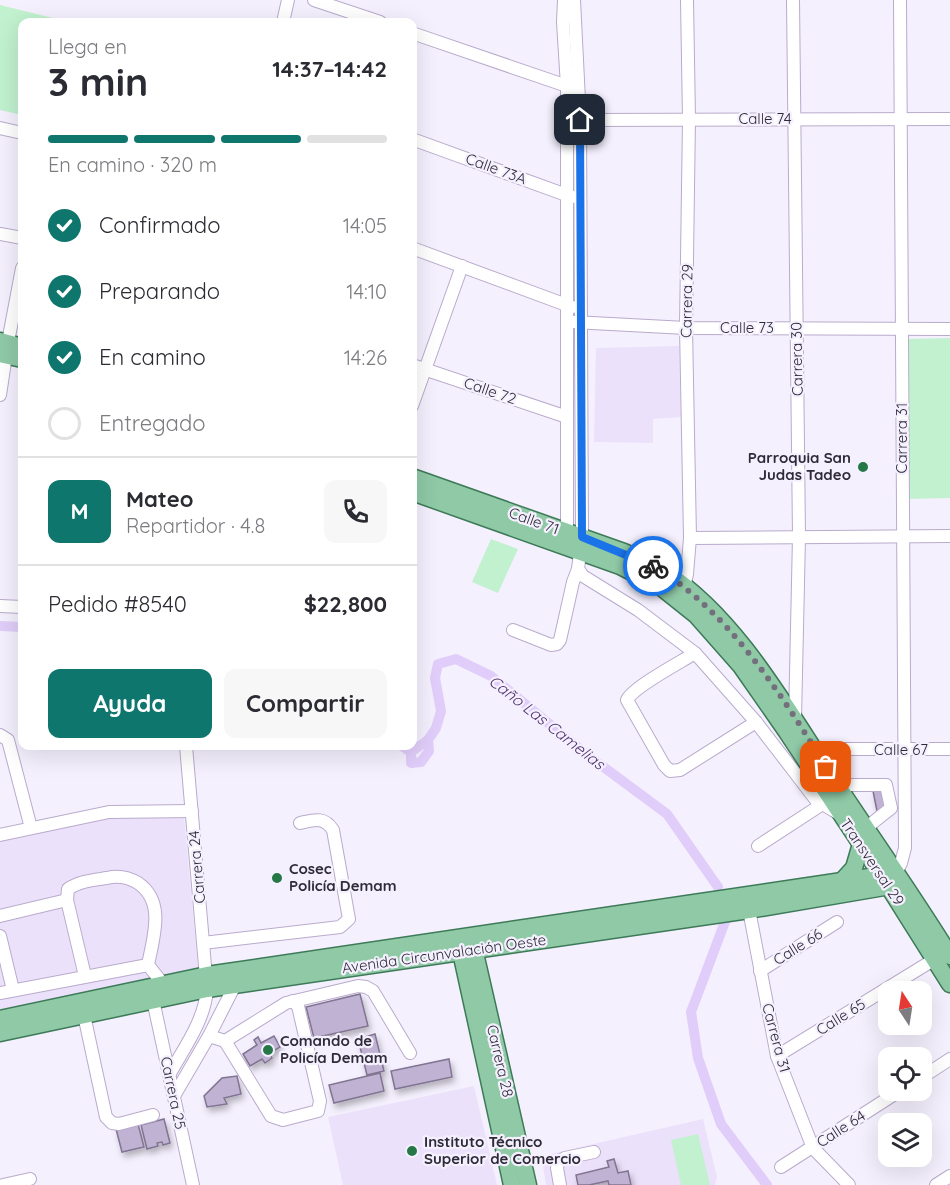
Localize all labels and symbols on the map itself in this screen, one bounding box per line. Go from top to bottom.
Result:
pin [554,94,605,145]
street label: Calle 74 [738,109,792,128]
street label: Calle 73A [463,149,530,188]
street label: Carrera 29 [676,264,697,338]
street label: Calle 73 [720,318,774,337]
street label: Carrera 30 [786,322,807,396]
street label: Calle 72 [461,373,519,408]
street label: Carrera 31 [892,403,911,473]
place label: Parroquia San Judas Tadeo [748,448,851,484]
marker: Parroquia San Judas Tadeo [856,460,870,474]
street label: Calle 71 [506,503,562,538]
courier [623,536,683,596]
water label: Caño Las Camelias [485,671,610,774]
street label: Calle 67 [874,740,928,759]
pin [800,741,851,792]
street label: Transversal 29 [836,814,909,909]
street label: Carrera 24 [184,830,209,904]
place label: Cosec Policía Demam [289,859,397,895]
marker: Cosec Policía Demam [270,871,284,885]
street label: Calle 66 [770,924,826,969]
street label: Avenida Circunvalación Oeste [341,930,547,977]
north arrow [878,981,932,1035]
street label: Calle 65 [813,994,869,1039]
street label: Carrera 31 [758,1001,795,1075]
street label: Carrera 28 [483,1023,518,1099]
place label: Comando de Policía Demam [280,1031,388,1067]
marker: Comando de Policía Demam [261,1043,275,1057]
street label: Carrera 25 [157,1055,190,1131]
street label: Calle 64 [813,1106,869,1151]
place label: Instituto Técnico Superior de Comercio [424,1132,581,1168]
marker: Instituto Técnico Superior de Comercio [405,1144,419,1158]

